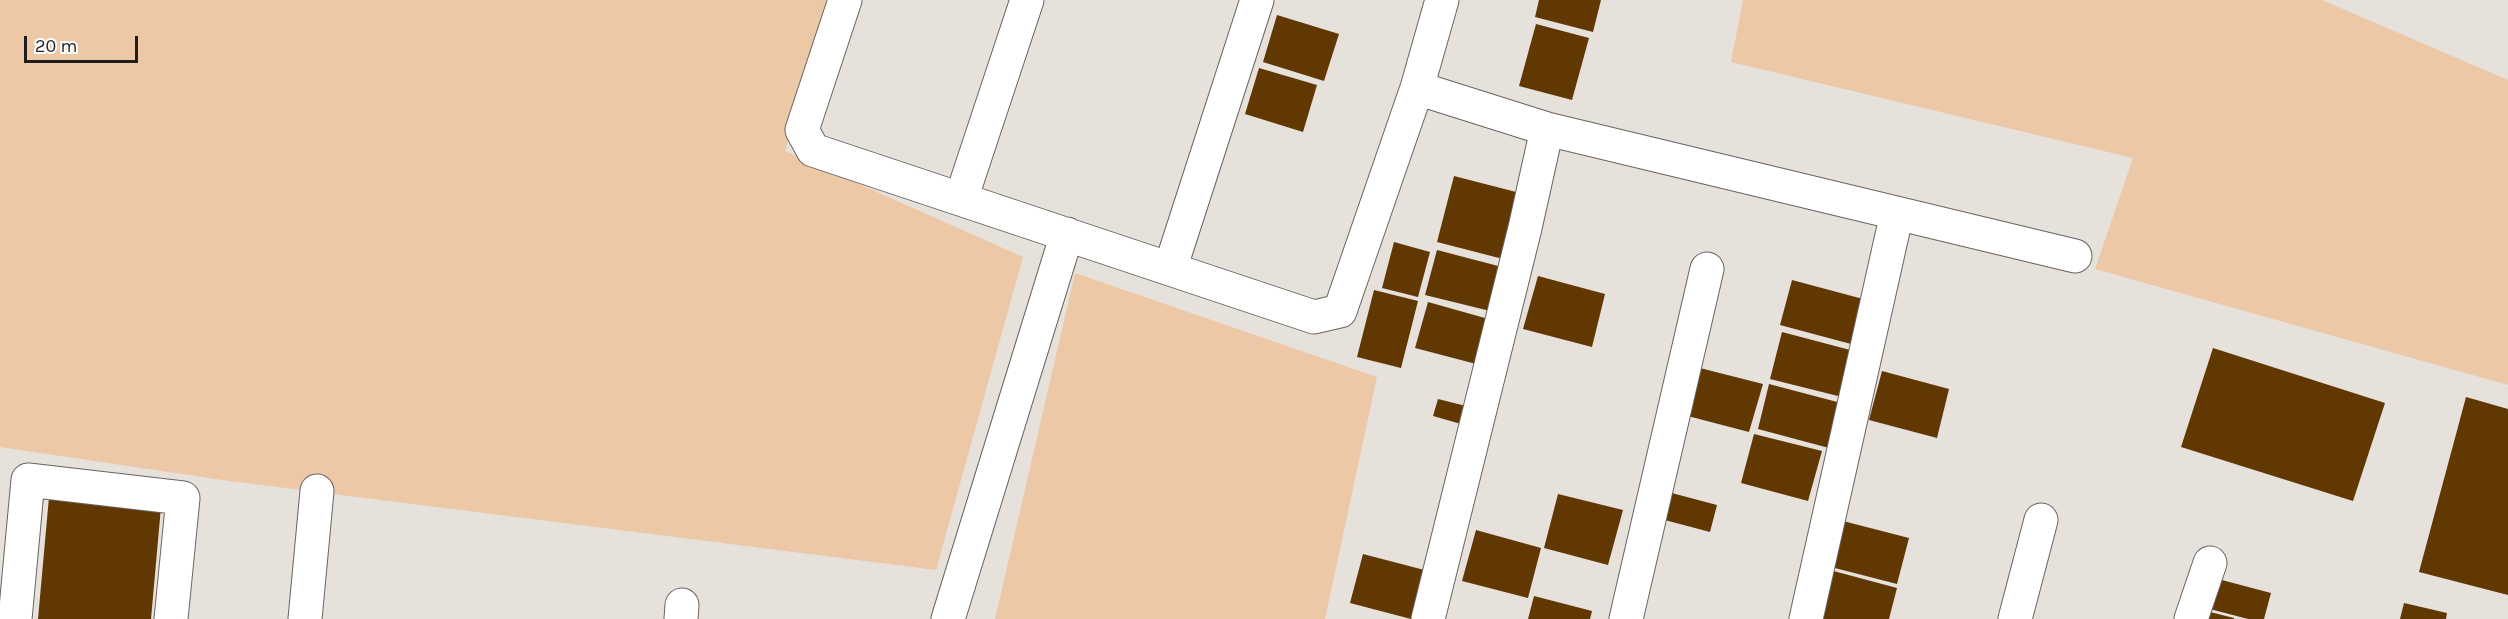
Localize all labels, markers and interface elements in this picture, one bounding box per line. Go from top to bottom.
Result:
scale bar [27,24,141,62]
text: 20 m [35,35,77,57]

